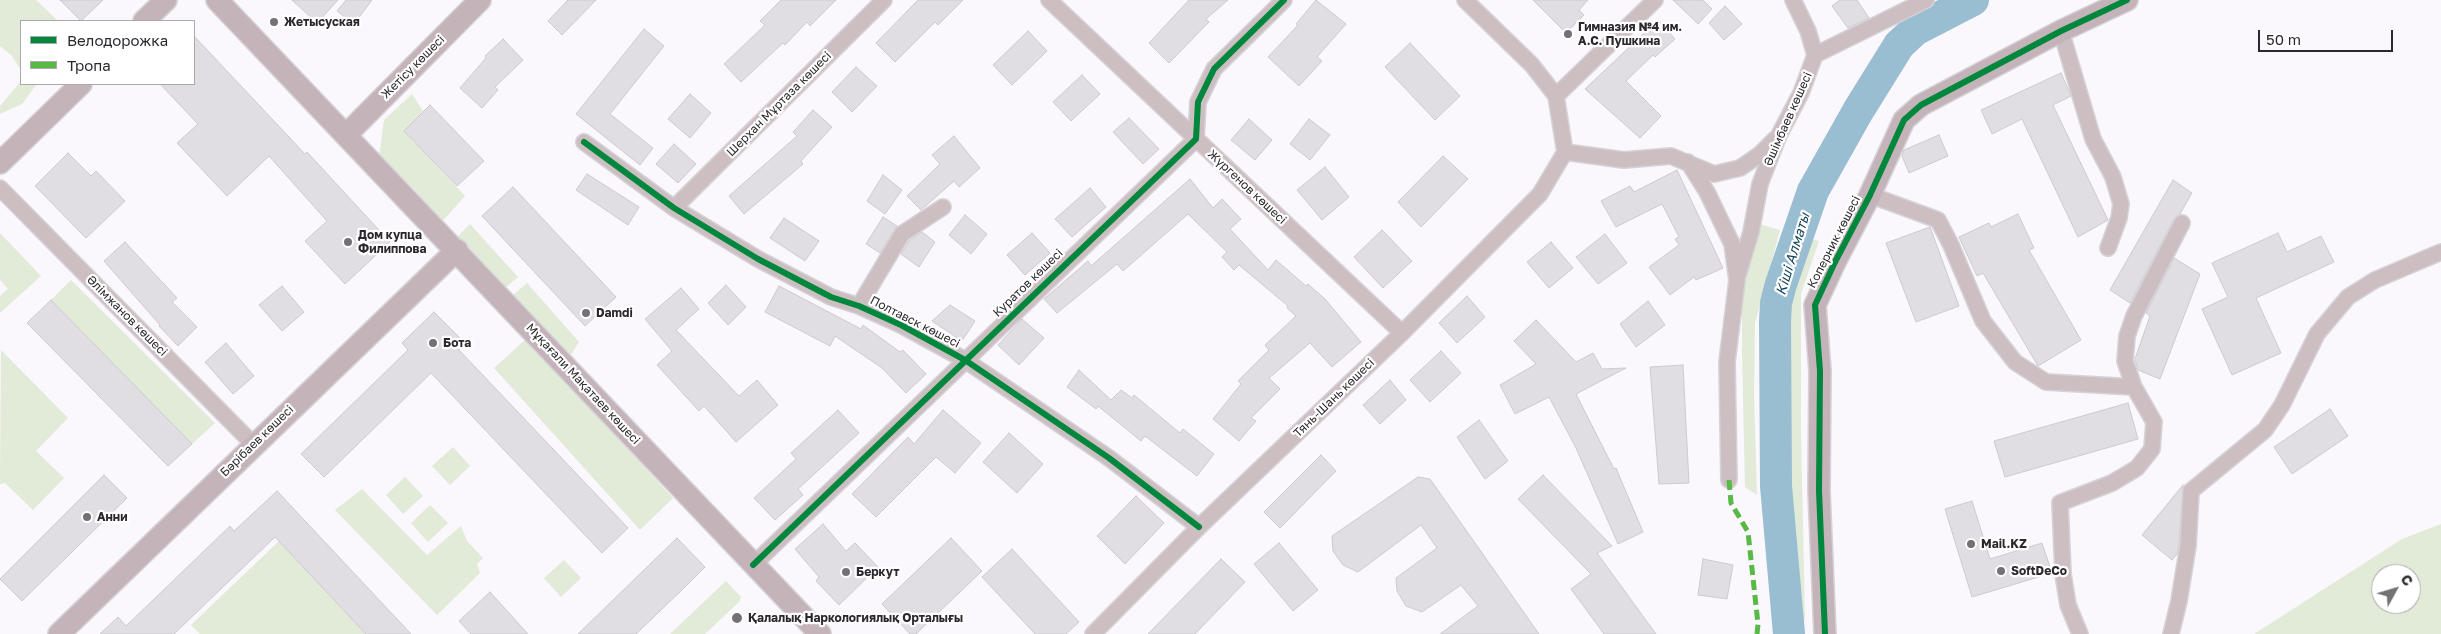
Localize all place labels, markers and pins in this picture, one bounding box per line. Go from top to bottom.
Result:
place label: Жетысуская [284,15,360,29]
marker: Жетысуская [268,16,280,28]
place label: Гимназия №4 им. А.С. Пушкина [1578,20,1682,48]
marker: Гимназия №4 им. А.С. Пушкина [1562,28,1574,40]
place label: Дом купца Филиппова [358,228,426,256]
marker: Дом купца Филиппова [342,236,354,248]
place label: Damdi [596,306,633,320]
marker: Damdi [580,307,592,319]
place label: Бота [443,336,471,350]
marker: Бота [427,337,439,349]
place label: Анни [97,510,127,524]
marker: Анни [81,511,93,523]
place label: Mail.KZ [1981,537,2027,551]
marker: Mail.KZ [1965,538,1977,550]
place label: SoftDeCo [2011,564,2067,578]
place label: Беркут [856,565,899,579]
marker: SoftDeCo [1995,565,2007,577]
marker: Беркут [840,566,852,578]
marker: Қалалық Наркологиялық Орталығы [730,611,744,625]
place label: Қалалық Наркологиялық Орталығы [748,611,963,625]

